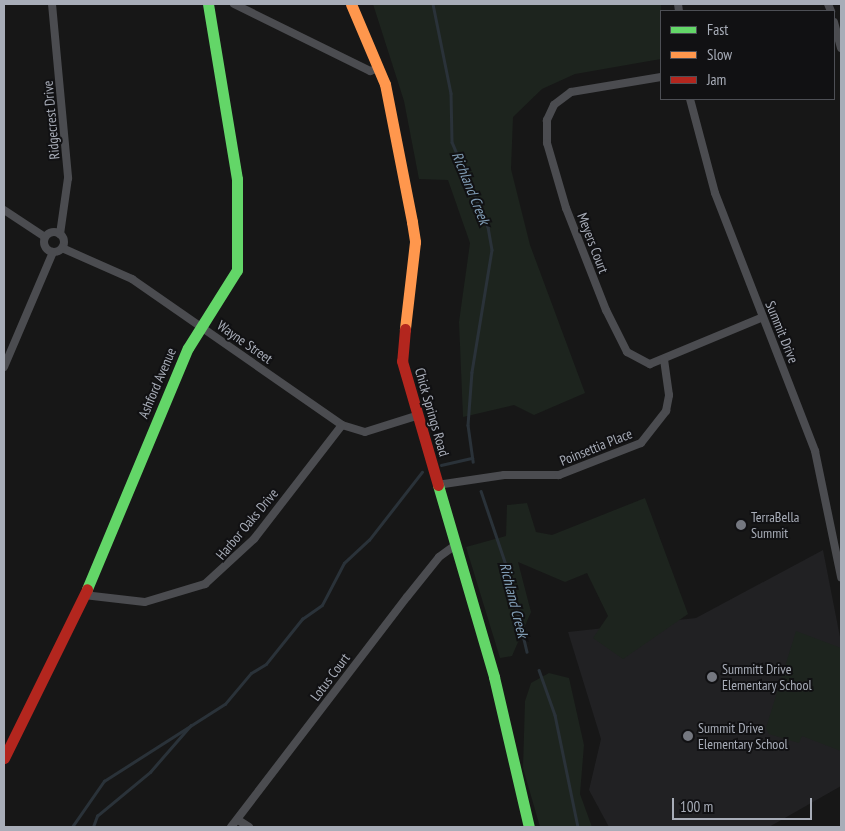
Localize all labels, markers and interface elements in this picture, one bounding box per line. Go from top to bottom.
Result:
legend [660,10,835,100]
text: Fast [707,20,728,39]
text: Slow [707,45,732,64]
text: Jam [707,70,726,89]
street label: Ridgecrest Drive [39,80,63,160]
water label: Richland Creek [448,149,494,227]
street label: Meyers Court [574,210,612,276]
street label: Summit Drive [762,298,802,366]
street label: Wayne Street [214,317,276,367]
street label: Ashford Avenue [135,345,179,421]
street label: Chick Springs Road [411,366,453,458]
street label: Poinsettia Place [557,425,635,469]
street label: Harbor Oaks Drive [212,485,282,563]
place label: TerraBella Summit [751,509,799,542]
marker: TerraBella Summit [735,519,747,531]
water label: Richland Creek [496,560,532,640]
street label: Lotus Court [307,650,353,704]
place label: Summitt Drive Elementary School [722,661,812,694]
marker: Summitt Drive Elementary School [706,671,718,683]
place label: Summit Drive Elementary School [698,720,788,752]
marker: Summit Drive Elementary School [682,730,694,742]
scale bar [675,788,815,820]
text: 100 m [680,797,713,816]

